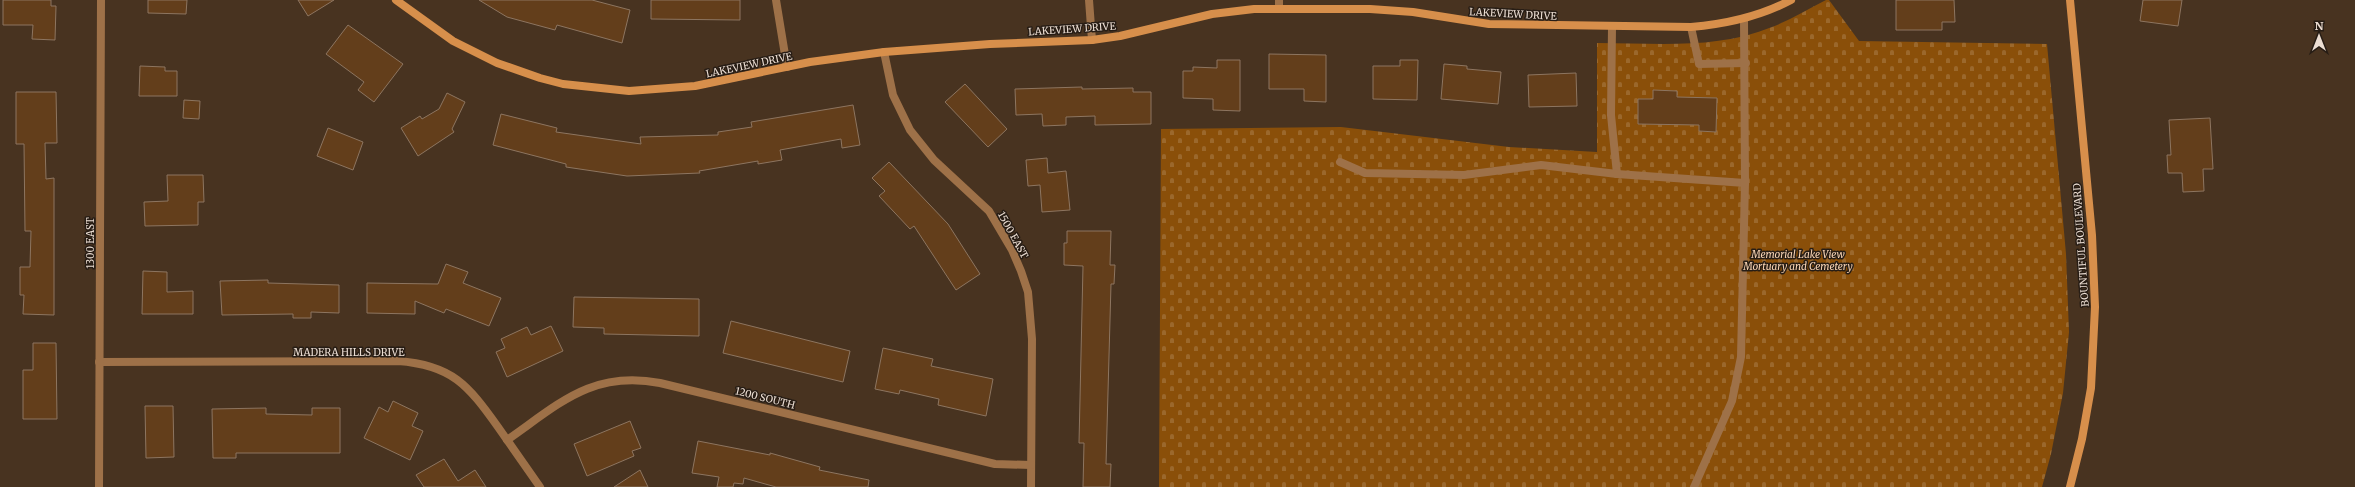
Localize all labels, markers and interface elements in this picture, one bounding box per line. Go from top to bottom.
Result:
street label: LAKEVIEW DRIVE [1469,5,1558,23]
north arrow [2299,16,2339,56]
street label: LAKEVIEW DRIVE [1028,19,1117,39]
text: N [2315,19,2324,33]
street label: LAKEVIEW DRIVE [705,49,794,80]
street label: BOUNTIFUL BOULEVARD [2070,182,2092,307]
street label: 1500 EAST [995,209,1031,261]
street label: 1300 EAST [84,217,97,269]
park label: Memorial Lake View Mortuary and Cemetery [1742,248,1853,273]
street label: MADERA HILLS DRIVE [293,346,405,359]
street label: 1200 SOUTH [734,384,796,412]

